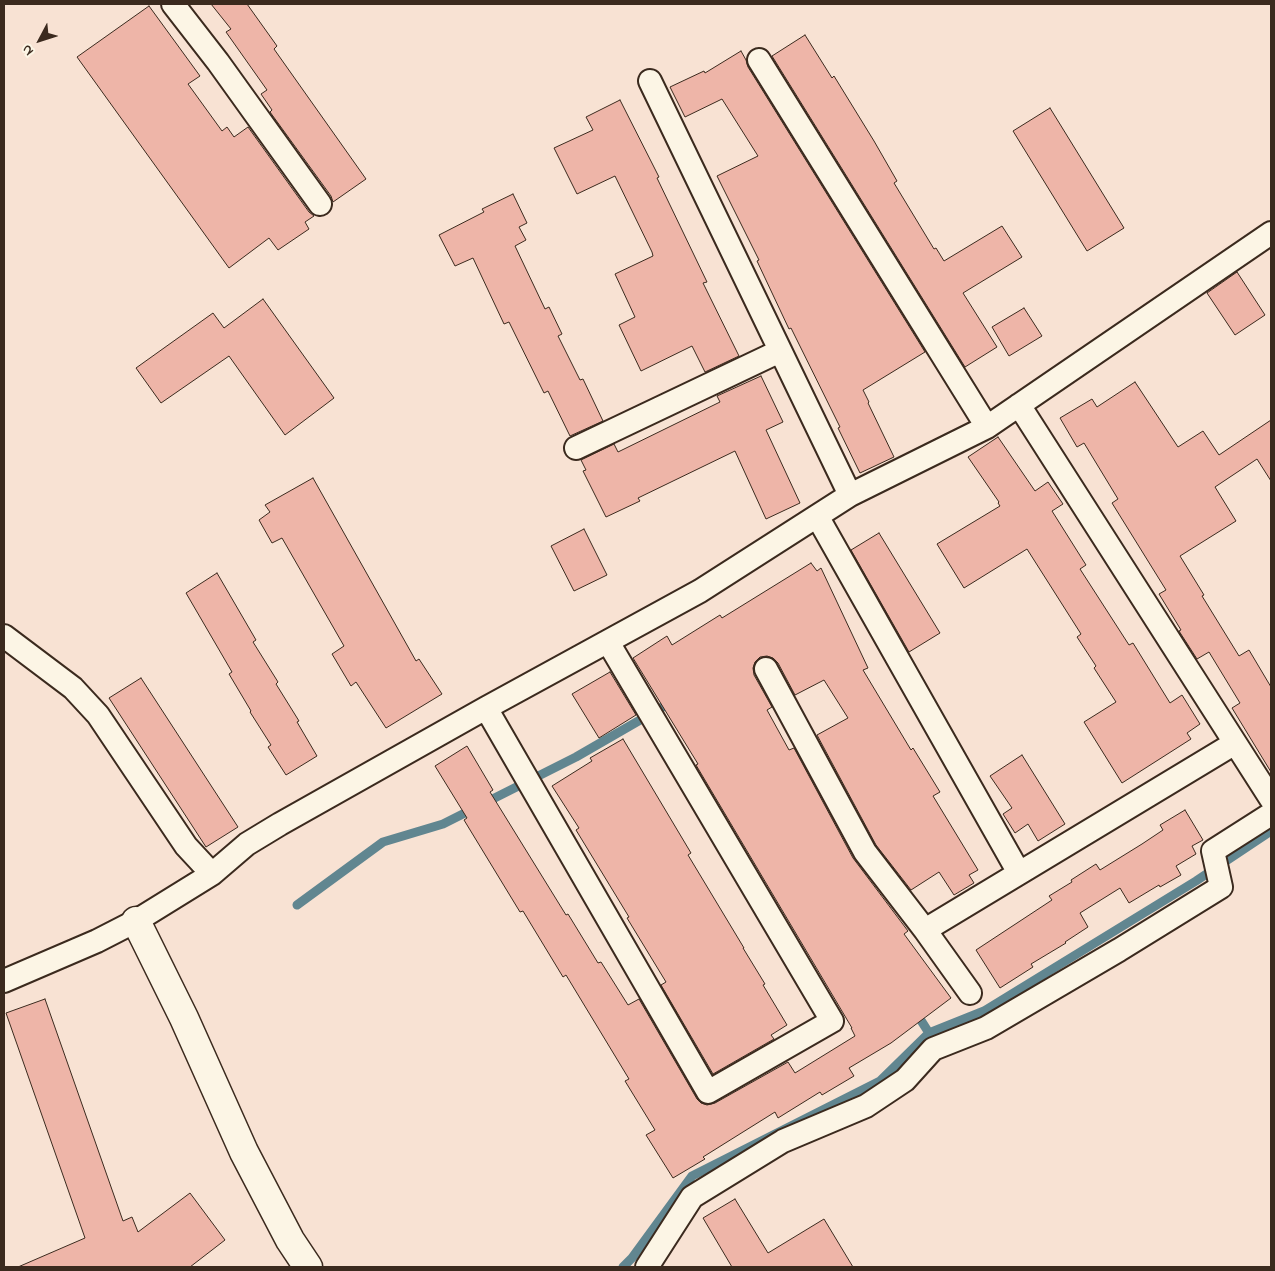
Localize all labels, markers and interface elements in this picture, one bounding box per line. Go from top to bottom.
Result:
north arrow [15,15,65,65]
text: N [17,40,39,60]

